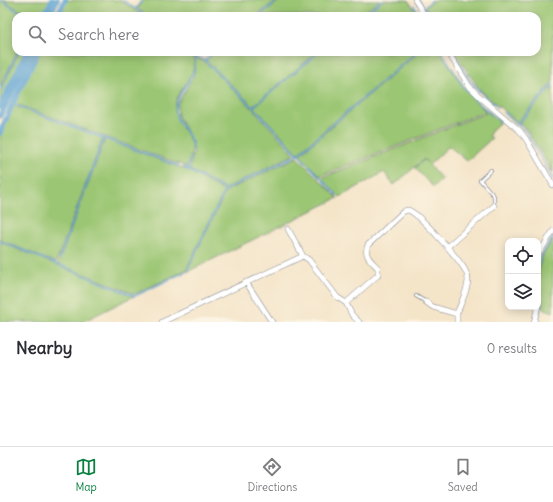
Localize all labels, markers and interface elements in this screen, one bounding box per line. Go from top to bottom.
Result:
search box [12,12,541,56]
icon: search [26,23,48,45]
text: Search here [58,25,139,44]
map controls [505,238,541,310]
button: locate [505,238,541,274]
button: layers [505,274,541,310]
text: Nearby [16,337,72,359]
text: 0 results [487,340,537,357]
tab: Map [75,456,97,494]
tab: Directions [248,456,297,494]
tab: Saved [448,456,478,494]

